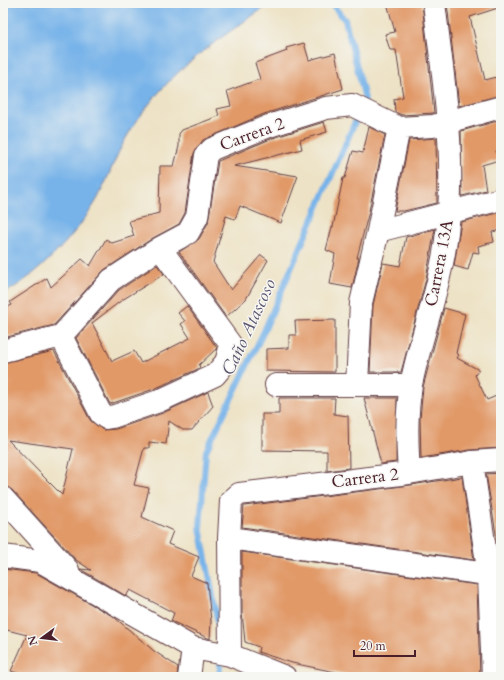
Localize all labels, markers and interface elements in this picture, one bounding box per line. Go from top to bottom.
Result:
street label: Carrera 2 [216,112,288,156]
street label: Carrera 13A [419,217,459,308]
water label: Caño Atascoso [216,275,282,379]
street label: Carrera 2 [330,462,400,494]
north arrow [22,618,62,658]
scale bar [354,632,415,658]
text: N [24,633,41,647]
text: 20 m [360,638,387,654]

